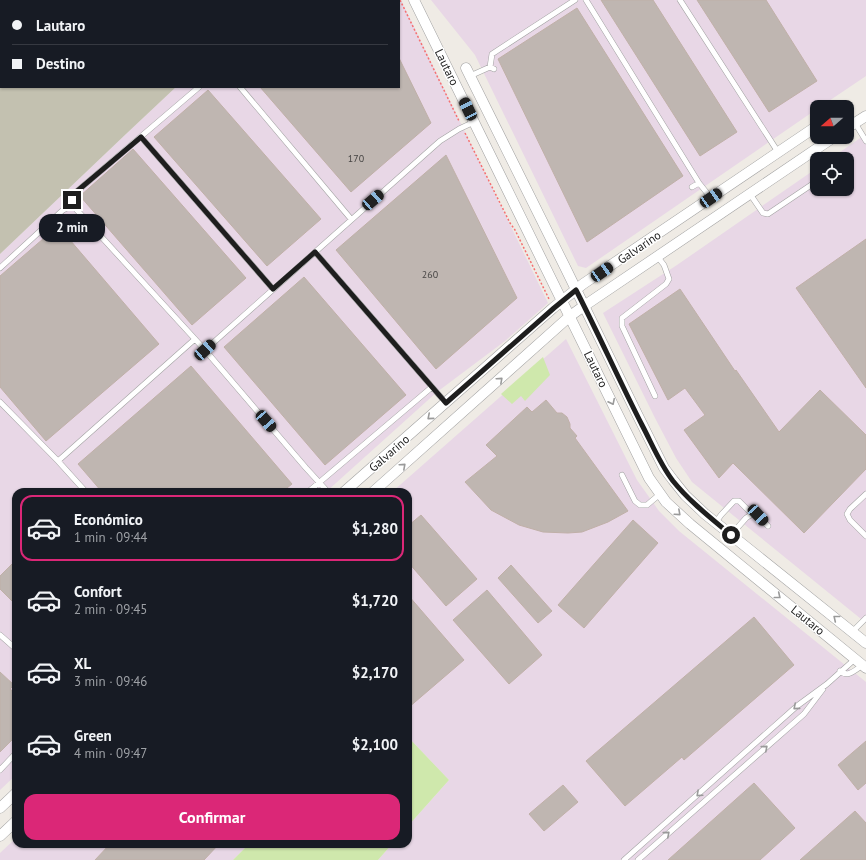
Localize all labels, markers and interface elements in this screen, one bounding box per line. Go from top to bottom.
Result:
text: Lautaro [36,16,85,35]
street label: Lautaro [432,46,462,88]
text: Destino [36,54,85,73]
car [457,96,479,122]
north arrow [810,100,854,144]
map controls [810,100,854,196]
house number: 170 [348,152,365,165]
button: locate [810,152,854,196]
car [698,186,724,210]
car [360,188,386,212]
route end [63,191,81,209]
callout: 2 min [39,214,105,242]
text: 2 min [56,219,88,236]
street label: Galvarino [615,227,663,267]
car [589,260,615,284]
house number: 260 [422,268,439,281]
car [192,338,218,362]
street label: Lautaro [581,348,611,390]
one-way arrow [495,377,503,384]
one-way arrow [607,398,615,405]
car [254,408,278,434]
one-way arrow [428,412,435,419]
street label: Galvarino [366,431,412,475]
one-way arrow [398,464,405,471]
car [745,502,771,528]
one-way arrow [673,508,680,515]
icon: car [26,510,62,546]
text: Económico [74,510,143,529]
text: $1,280 [352,519,398,538]
route start [722,526,740,544]
text: 1 min · 09:44 [74,529,147,546]
icon: car [26,582,62,618]
text: Confort [74,582,122,601]
text: $1,720 [352,591,398,610]
one-way arrow [773,591,780,598]
text: 2 min · 09:45 [74,601,147,618]
street label: Lautaro [788,602,828,638]
one-way arrow [833,616,840,623]
icon: car [26,654,62,690]
text: XL [74,654,91,673]
text: $2,170 [352,663,398,682]
text: 3 min · 09:46 [74,673,147,690]
one-way arrow [793,703,800,710]
icon: car [26,726,62,762]
text: Green [74,726,112,745]
text: $2,100 [352,735,398,754]
text: 4 min · 09:47 [74,745,147,762]
one-way arrow [760,746,767,753]
one-way arrow [696,789,703,796]
button: Confirmar [24,794,400,840]
one-way arrow [662,832,670,839]

